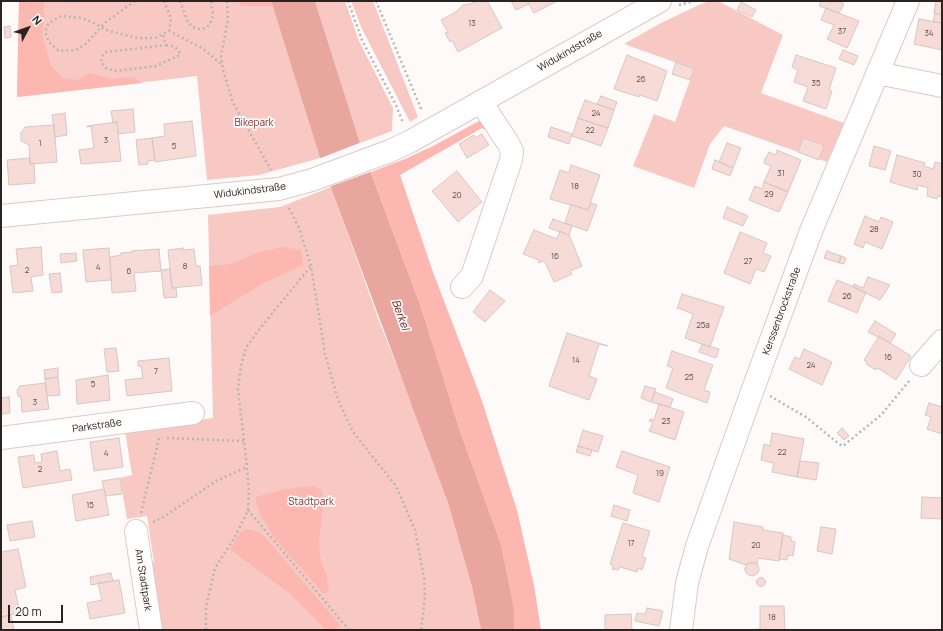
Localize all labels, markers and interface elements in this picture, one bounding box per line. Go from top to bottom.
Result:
north arrow [8,8,48,48]
text: N [29,12,46,28]
house number: 13 [468,19,476,29]
house number: 37 [838,27,846,37]
street label: Widukindstraße [536,28,604,74]
house number: 34 [924,29,934,39]
house number: 26 [636,75,646,85]
house number: 35 [811,79,821,89]
house number: 24 [591,109,601,119]
park label: Bikepark [234,117,274,129]
house number: 22 [585,126,595,136]
house number: 3 [104,136,108,146]
house number: 1 [38,139,42,149]
house number: 5 [172,142,176,152]
house number: 31 [777,169,785,179]
house number: 30 [912,170,922,180]
street label: Widukindstraße [213,181,287,201]
house number: 18 [571,182,579,192]
house number: 29 [764,190,774,200]
house number: 20 [452,191,462,201]
house number: 28 [869,225,879,235]
house number: 16 [551,252,559,262]
house number: 27 [744,257,752,267]
house number: 8 [183,262,187,272]
house number: 4 [96,263,100,273]
street label: Kerssenbrockstraße [761,265,803,357]
house number: 2 [25,266,29,276]
house number: 6 [127,267,131,277]
house number: 26 [842,292,852,302]
water label: Berkel [388,298,412,332]
house number: 25a [696,321,710,331]
house number: 16 [884,353,892,363]
house number: 14 [572,356,580,366]
house number: 24 [806,361,816,371]
house number: 7 [154,367,158,377]
house number: 25 [684,373,694,383]
house number: 5 [91,380,95,390]
house number: 3 [33,398,37,408]
street label: Parkstraße [71,417,123,435]
house number: 23 [662,417,670,427]
house number: 22 [777,448,787,458]
house number: 4 [104,449,108,459]
house number: 2 [38,465,42,475]
house number: 19 [656,469,664,479]
park label: Stadtpark [288,496,334,508]
house number: 15 [86,501,94,511]
house number: 17 [627,539,635,549]
house number: 20 [751,541,761,551]
street label: Am Stadtpark [132,548,154,612]
scale bar [10,597,65,623]
text: 20 m [15,603,42,620]
house number: 18 [768,613,776,623]

